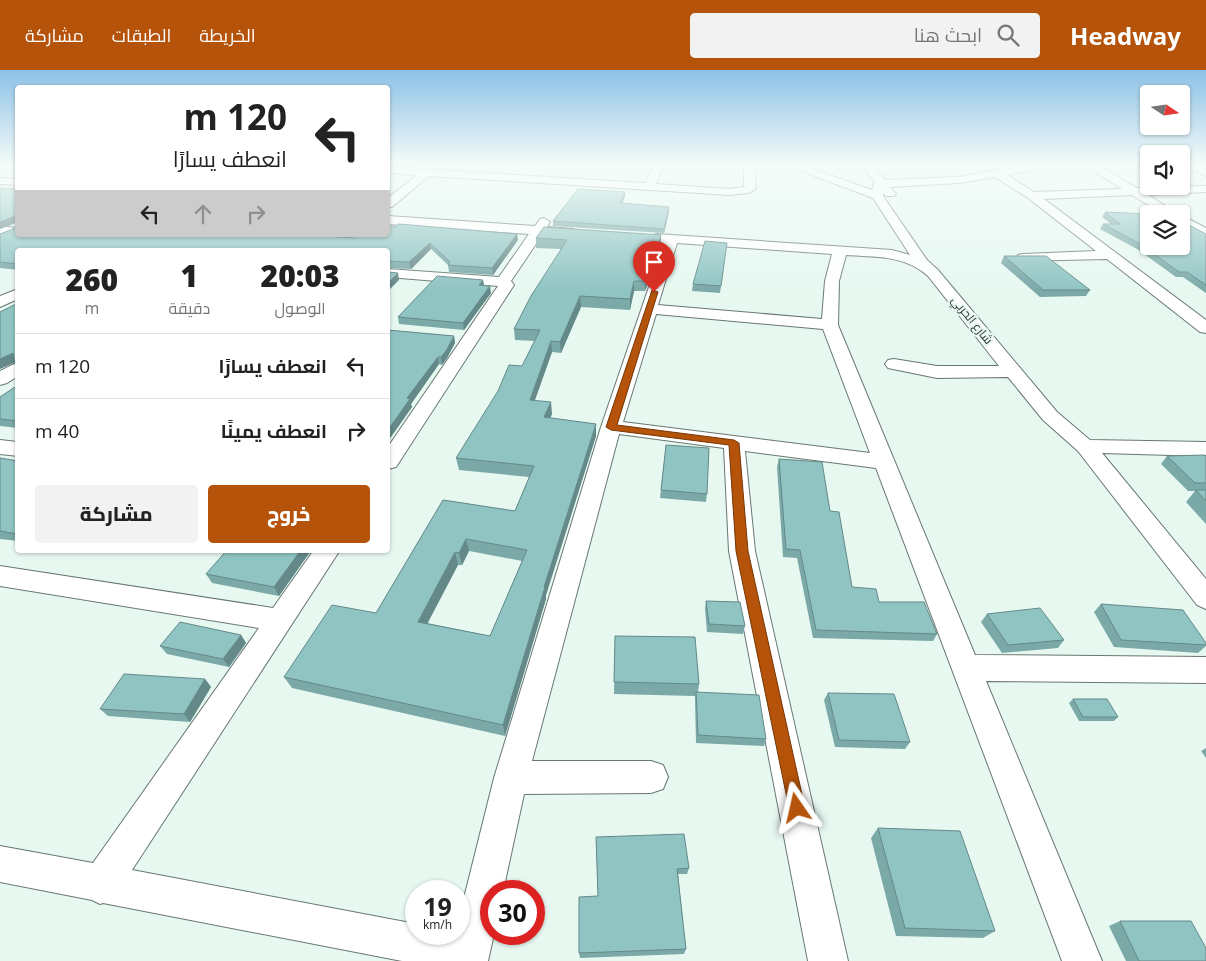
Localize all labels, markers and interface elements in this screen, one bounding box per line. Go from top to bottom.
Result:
search box [690,13,1040,58]
text: Headway [1070,19,1181,52]
icon: search [994,21,1022,49]
text: ابحث هنا [914,22,982,48]
text: مشاركة [25,23,84,47]
text: الطبقات [112,23,171,47]
text: الخريطة [199,23,256,47]
north arrow [1140,85,1190,135]
map controls [1140,85,1190,255]
text: 120 m [183,93,287,140]
icon: left [305,105,370,170]
text: انعطف يسارًا [173,143,287,173]
button: sound [1140,145,1190,195]
icon: left [136,200,164,228]
icon: ahead [189,200,217,228]
icon: right [242,200,270,228]
button: layers [1140,205,1190,255]
pin [633,241,675,292]
icon: arrive [640,248,668,276]
text: 1 [181,255,198,296]
text: 20:03 [261,255,340,296]
text: 260 [65,259,118,300]
street label: شارع الحربي [946,292,997,349]
text: m [84,297,99,319]
text: دقيقة [169,297,210,319]
text: الوصول [275,297,326,319]
icon: left [342,352,370,380]
text: 120 m [35,353,90,379]
text: انعطف يسارًا [218,353,327,379]
icon: right [342,417,370,445]
text: 40 m [35,418,79,444]
text: انعطف يمينًا [221,418,327,444]
button: مشاركة [35,485,198,543]
button: خروج [208,485,370,543]
position arrow [770,781,822,833]
speed limit sign: 30 [480,880,545,945]
text: 19 [423,889,452,923]
text: km/h [423,916,452,933]

